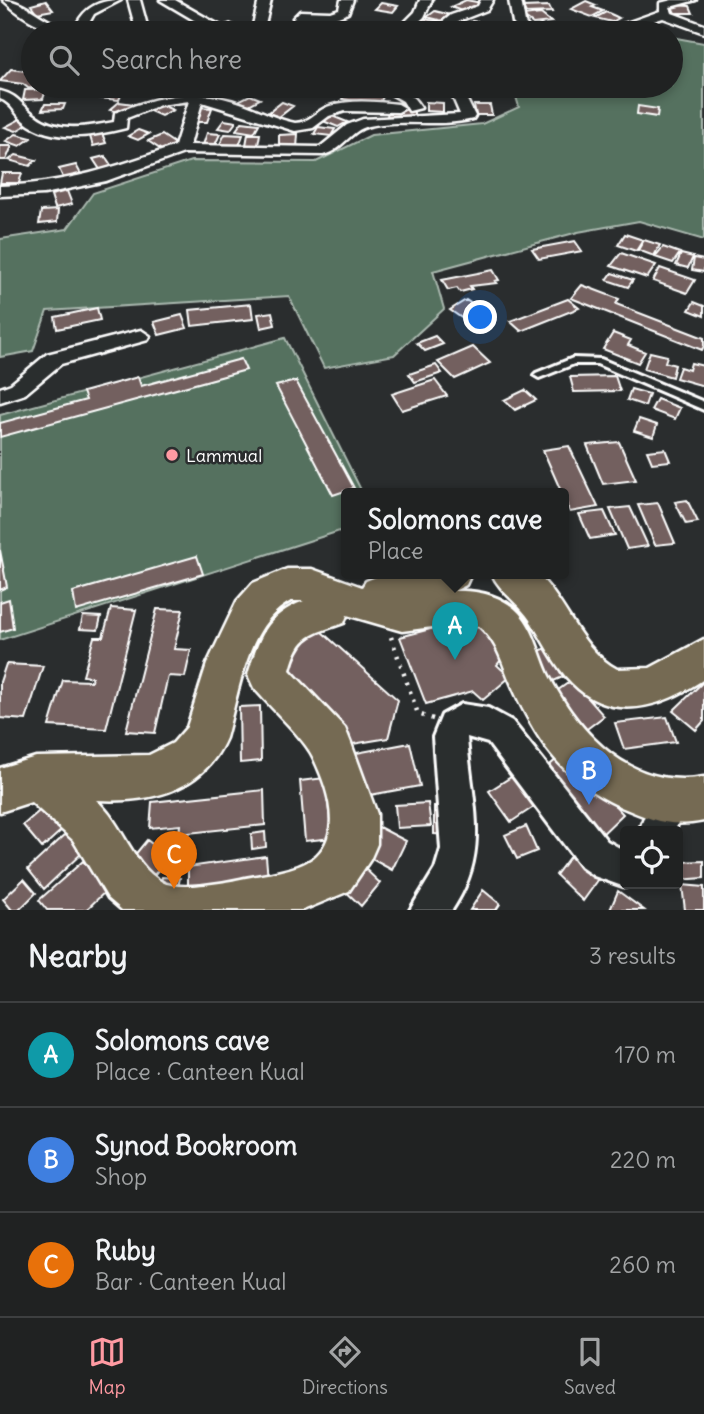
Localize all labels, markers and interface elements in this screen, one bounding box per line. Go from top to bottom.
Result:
search box [21,21,683,98]
icon: search [45,41,83,79]
text: Search here [101,43,242,76]
your location [463,300,497,334]
place label: Lammual [186,444,262,467]
marker: Lammual [164,447,180,463]
popup [341,488,569,579]
text: Solomons cave [368,503,542,536]
text: Place [368,536,423,565]
pin: A [432,602,478,660]
pin: B [566,747,612,805]
map controls [620,826,683,889]
button: locate [620,826,683,889]
pin: C [151,831,197,889]
text: Nearby [28,937,128,975]
text: 3 results [589,941,676,970]
text: Solomons cave [95,1024,270,1057]
text: A [44,1040,58,1069]
text: 170 m [615,1040,676,1069]
text: Place · Canteen Kual [95,1057,305,1086]
text: Synod Bookroom [95,1129,297,1162]
text: B [43,1145,59,1174]
text: 220 m [610,1145,676,1174]
text: Shop [95,1162,147,1191]
text: Ruby [95,1234,156,1267]
text: C [43,1250,59,1279]
text: 260 m [609,1250,676,1279]
text: Bar · Canteen Kual [95,1267,287,1296]
tab: Map [88,1333,126,1399]
tab: Directions [302,1333,388,1399]
tab: Saved [564,1333,616,1399]

